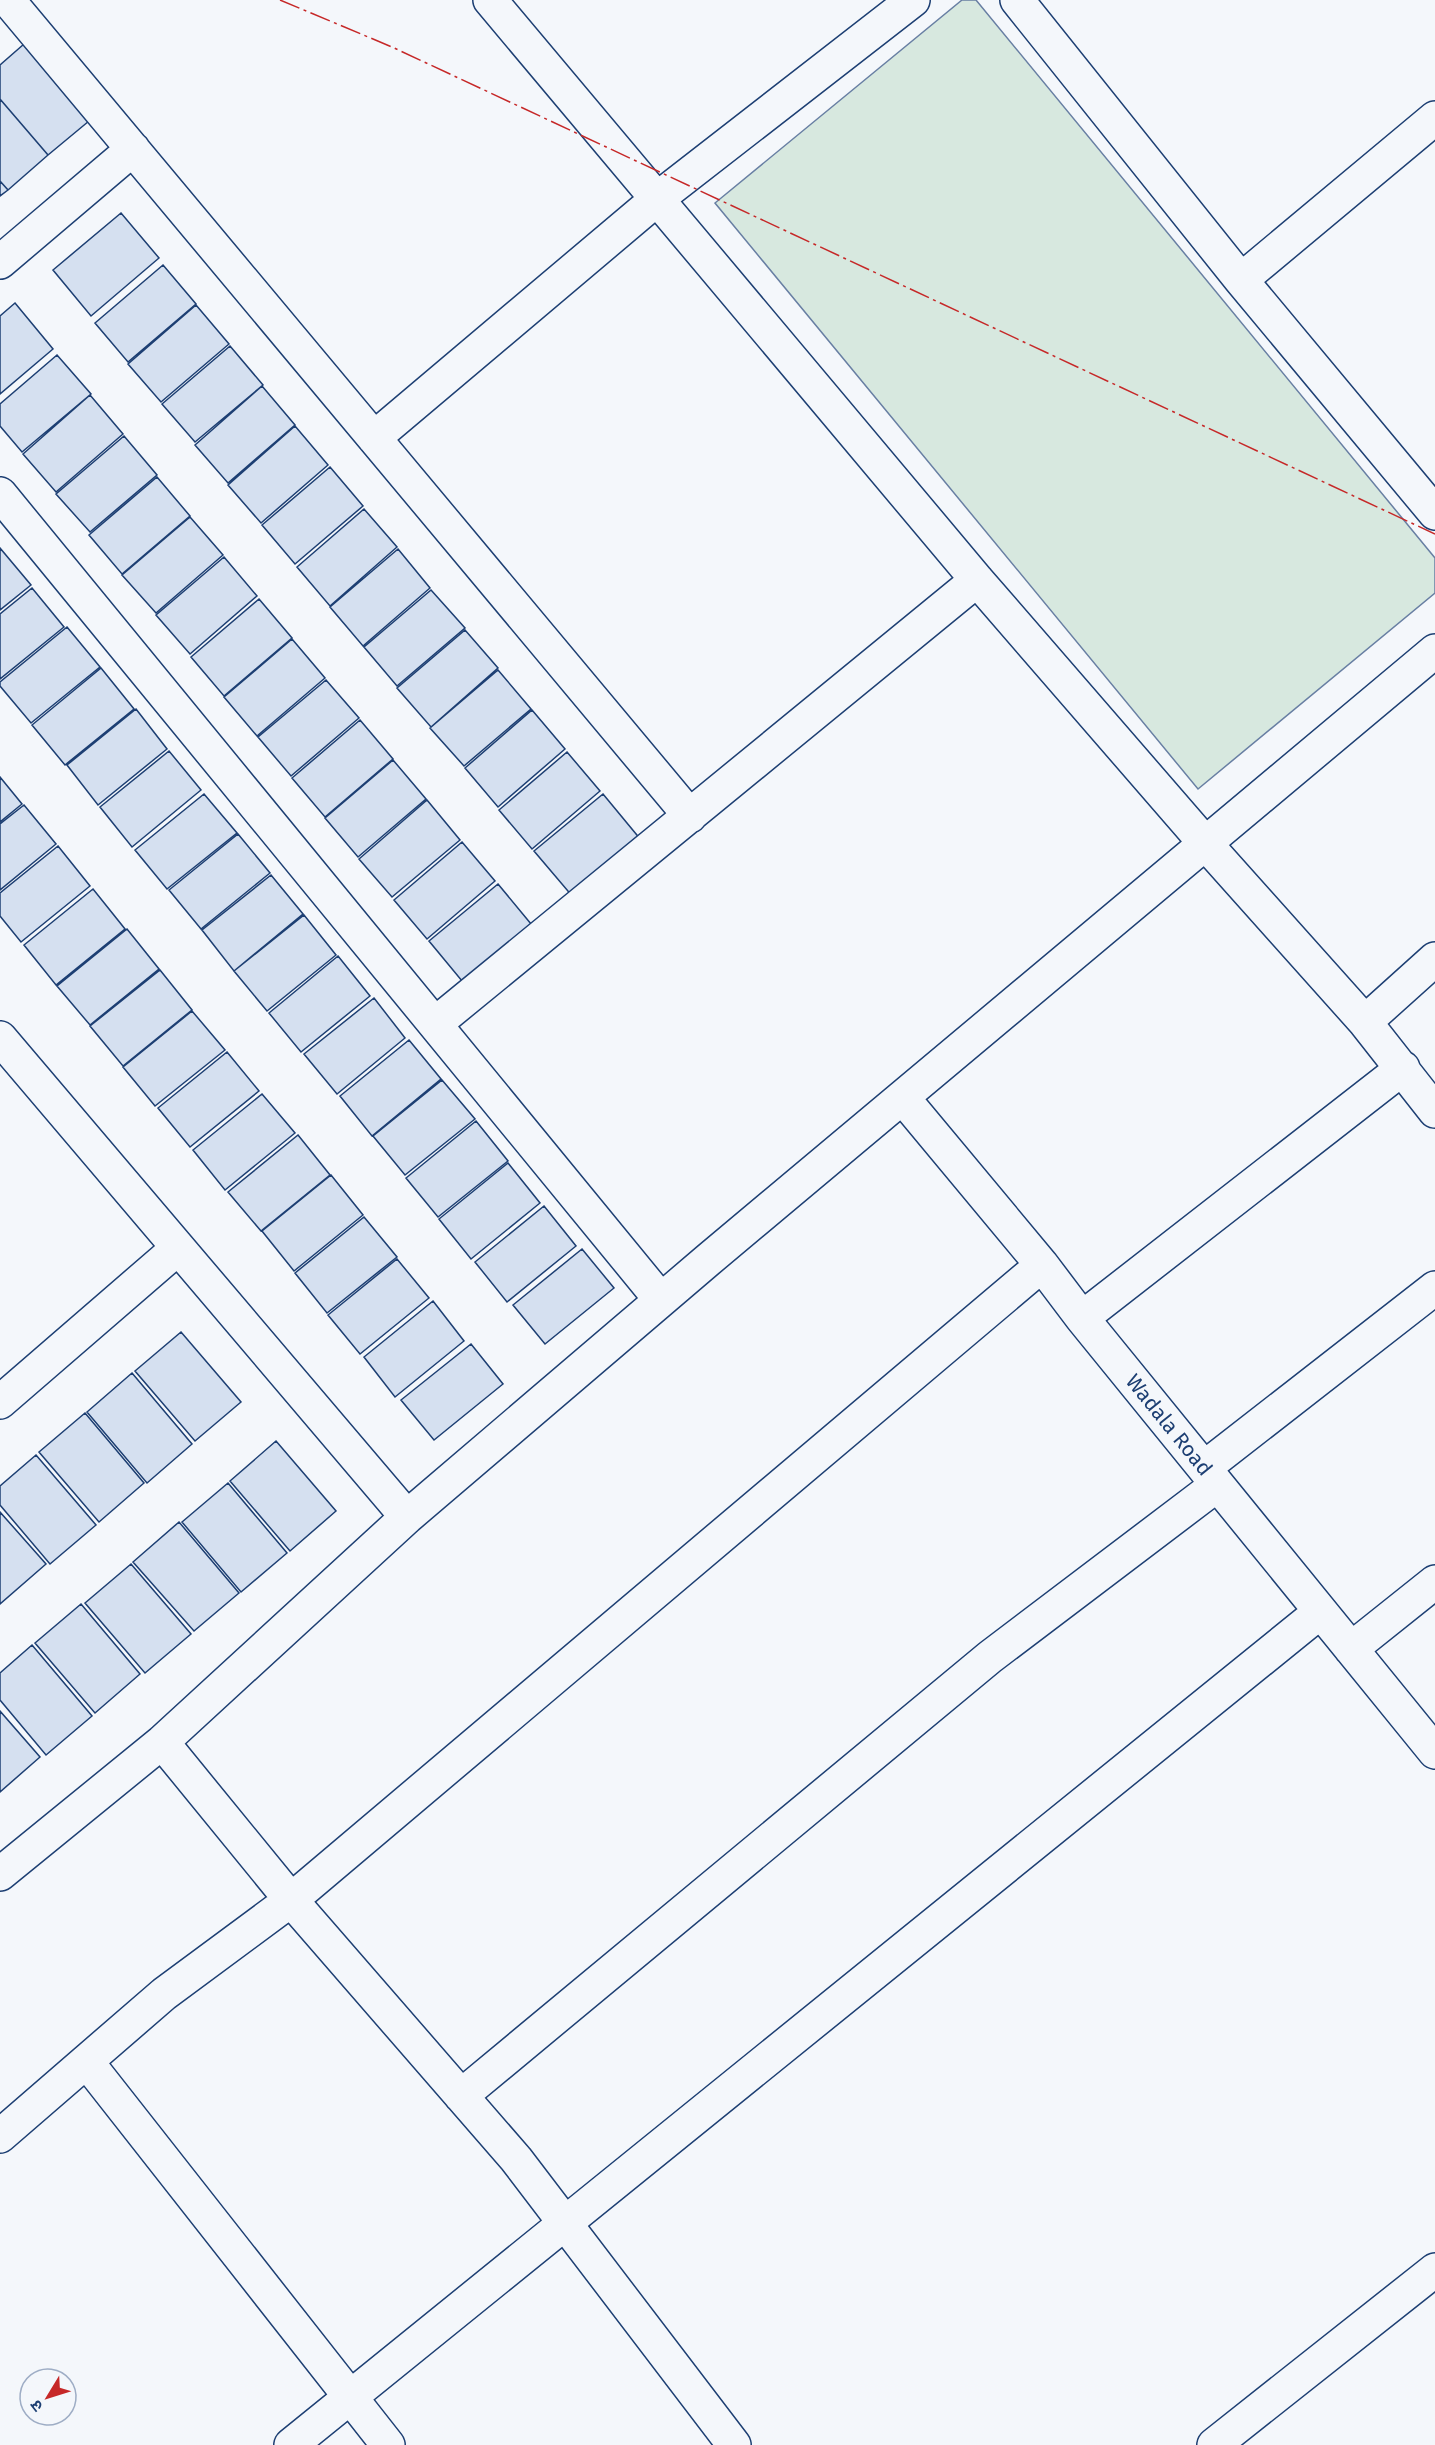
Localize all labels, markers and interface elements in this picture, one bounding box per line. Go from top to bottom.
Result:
street label: Wadala Road [1120,1369,1218,1481]
north arrow [18,2367,78,2427]
text: उ [26,2396,47,2415]

